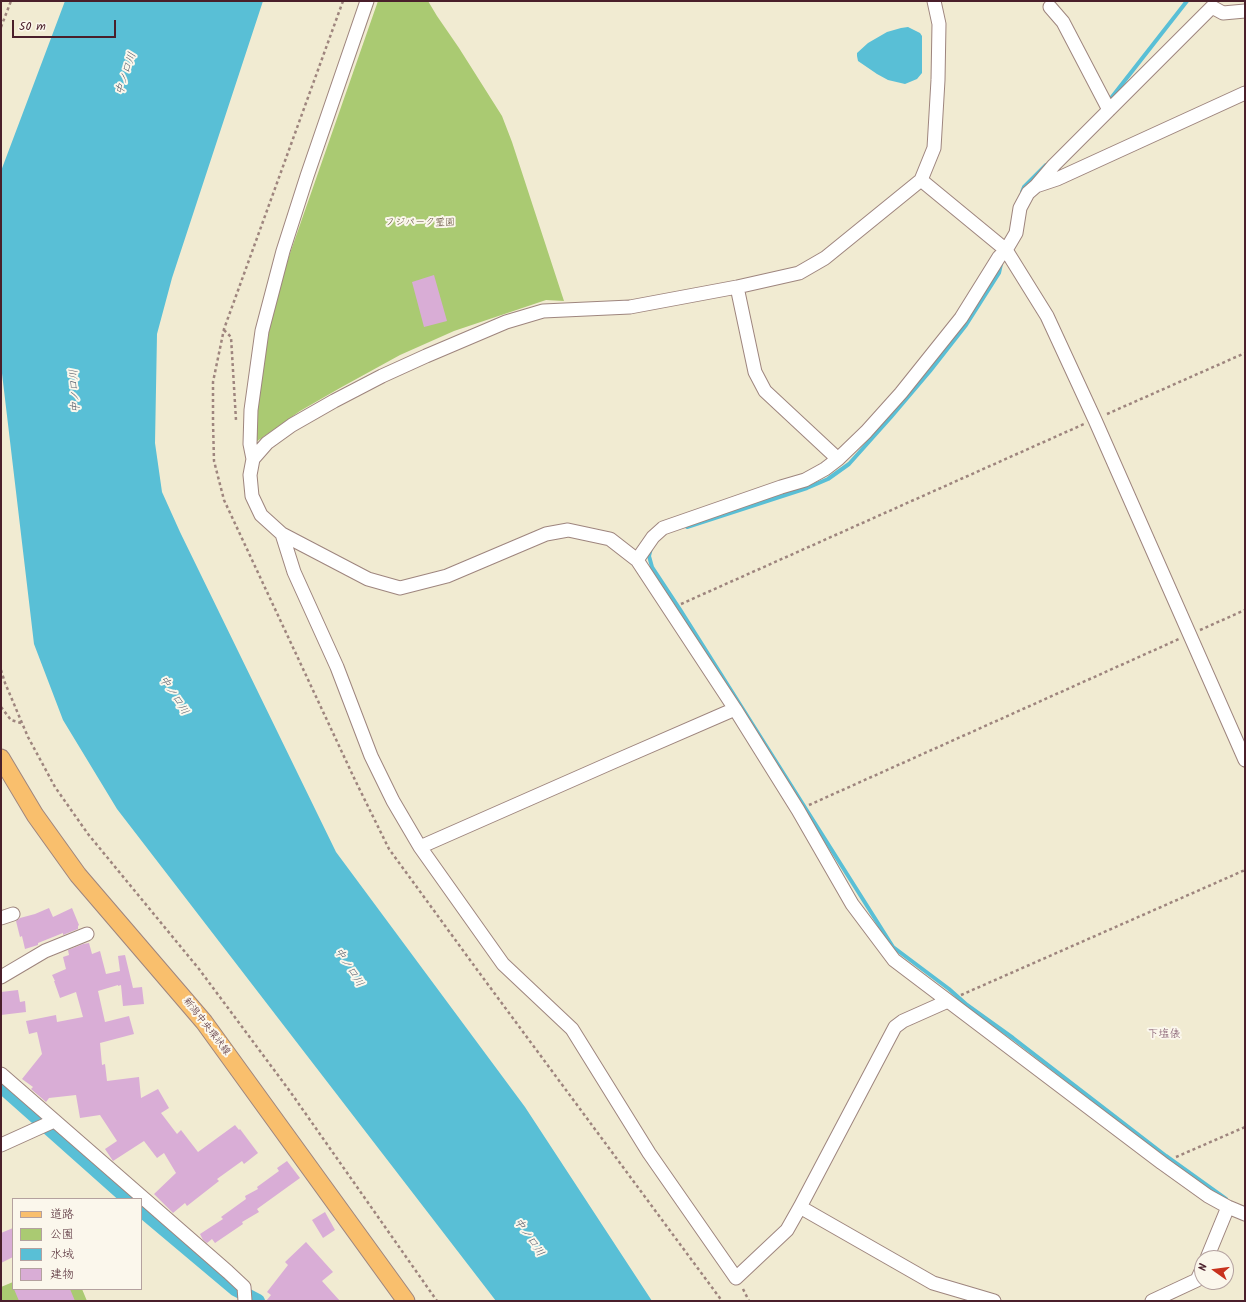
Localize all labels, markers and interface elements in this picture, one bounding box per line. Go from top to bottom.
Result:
scale bar [14,12,118,38]
text: 50 m [19,17,46,36]
water label: 中ノ口川 [114,51,140,97]
park label: フジパーク霊園 [385,217,455,229]
water label: 中ノ口川 [68,369,84,413]
water label: 中ノ口川 [155,674,191,718]
water label: 中ノ口川 [330,946,366,990]
street label: 新潟中央環状線 [180,996,232,1058]
district label: 下塩俵 [1148,1028,1180,1042]
legend [12,1198,142,1290]
text: 道路 [50,1205,74,1224]
water label: 中ノ口川 [510,1216,546,1260]
text: 公園 [50,1225,74,1244]
text: 水域 [50,1245,74,1264]
north arrow [1194,1250,1234,1290]
text: N [1194,1262,1213,1273]
text: 建物 [50,1265,74,1284]

